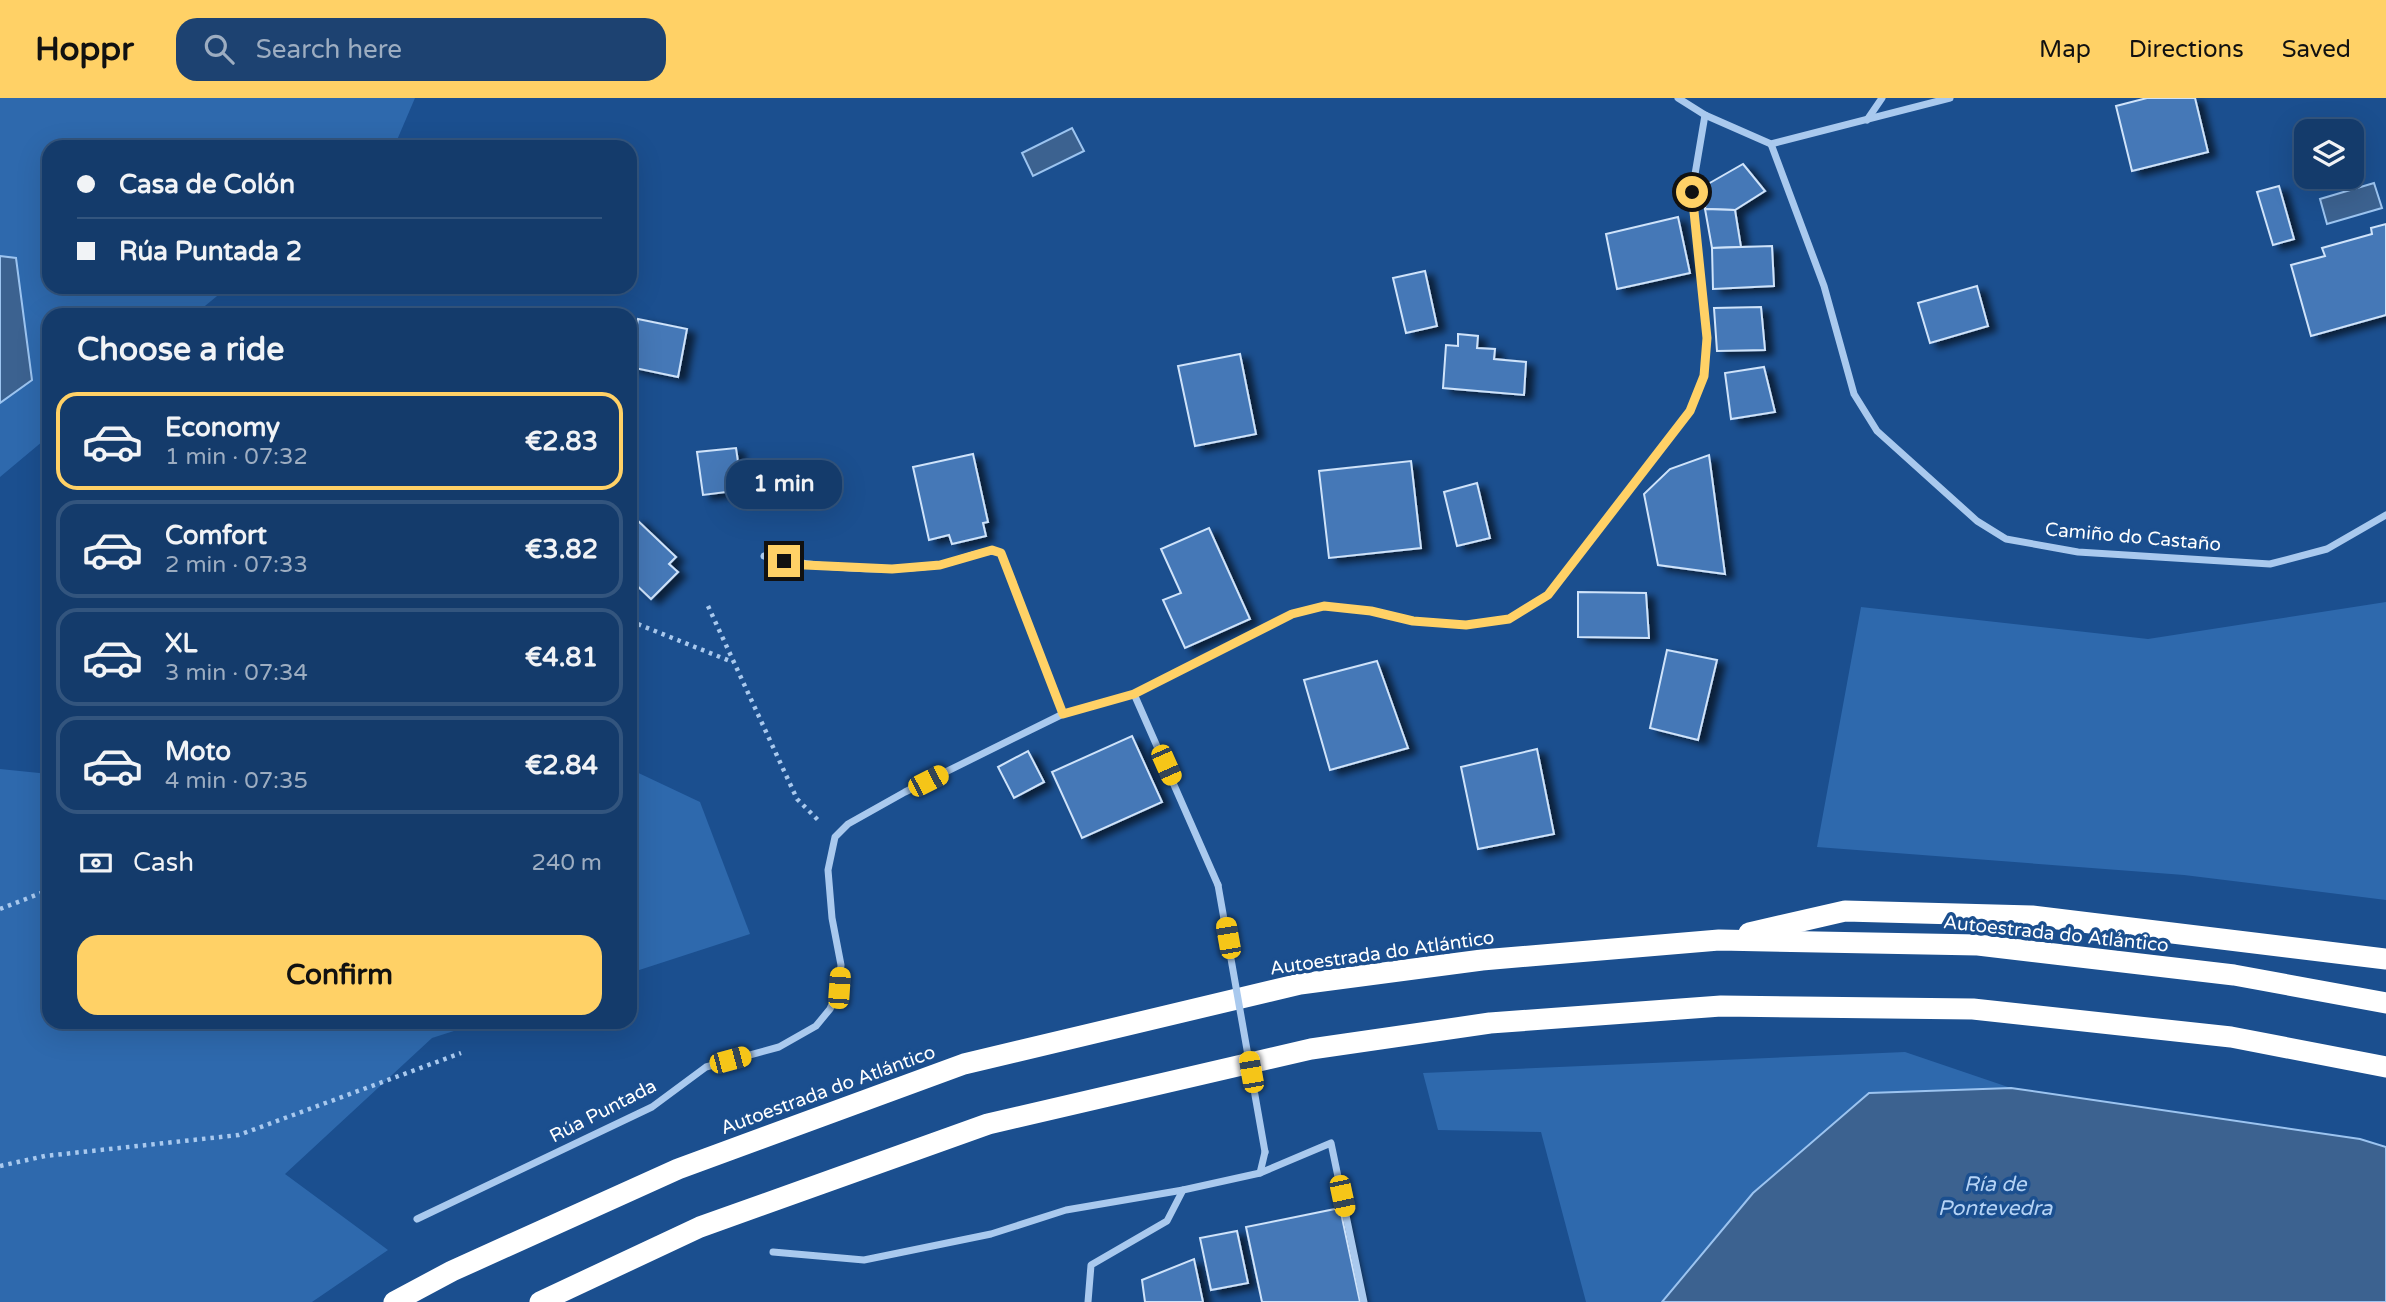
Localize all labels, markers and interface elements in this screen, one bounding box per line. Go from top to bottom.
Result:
search box [176,18,666,81]
text: Hoppr [35,30,134,69]
icon: search [200,30,238,68]
text: Search here [256,34,402,65]
text: Map [2039,35,2091,64]
text: Directions [2129,35,2244,64]
text: Saved [2282,35,2351,64]
map controls [2294,119,2364,189]
button: layers [2294,119,2364,189]
text: Casa de Colón [119,169,295,200]
route start [1676,176,1708,208]
text: Rúa Puntada 2 [119,236,302,267]
text: Choose a ride [77,331,284,369]
icon: car [81,410,144,473]
text: Economy [165,412,280,443]
text: €2.83 [525,426,598,457]
text: 1 min · 07:32 [165,443,308,471]
callout: 1 min [726,460,842,508]
text: 1 min [753,470,815,498]
icon: car [81,518,144,581]
street label: Camiño do Castaño [2044,518,2222,556]
text: Comfort [165,520,267,551]
text: €3.82 [525,534,598,565]
route end [768,545,800,577]
text: 2 min · 07:33 [165,551,308,579]
icon: car [81,626,144,689]
text: XL [165,628,197,659]
text: €4.81 [525,642,598,673]
text: 3 min · 07:34 [165,659,308,687]
icon: car [81,734,144,797]
text: Moto [165,736,231,767]
car [1148,742,1185,788]
text: €2.84 [525,750,598,781]
car [905,762,952,800]
text: 4 min · 07:35 [165,767,308,795]
icon: cash [77,844,115,882]
text: Cash [133,847,194,878]
text: 240 m [532,849,602,877]
street label: Autoestrada do Atlántico [1942,911,2170,957]
car [1215,915,1242,961]
street label: Autoestrada do Atlántico [1268,926,1496,980]
button: Confirm [77,935,602,1015]
car [828,966,851,1010]
street label: Autoestrada do Atlántico [718,1041,938,1139]
car [707,1044,754,1076]
car [1238,1049,1265,1095]
street label: Rúa Puntada [546,1075,660,1147]
water label: Ría de Pontevedra [1938,1172,2054,1221]
car [1328,1173,1357,1219]

